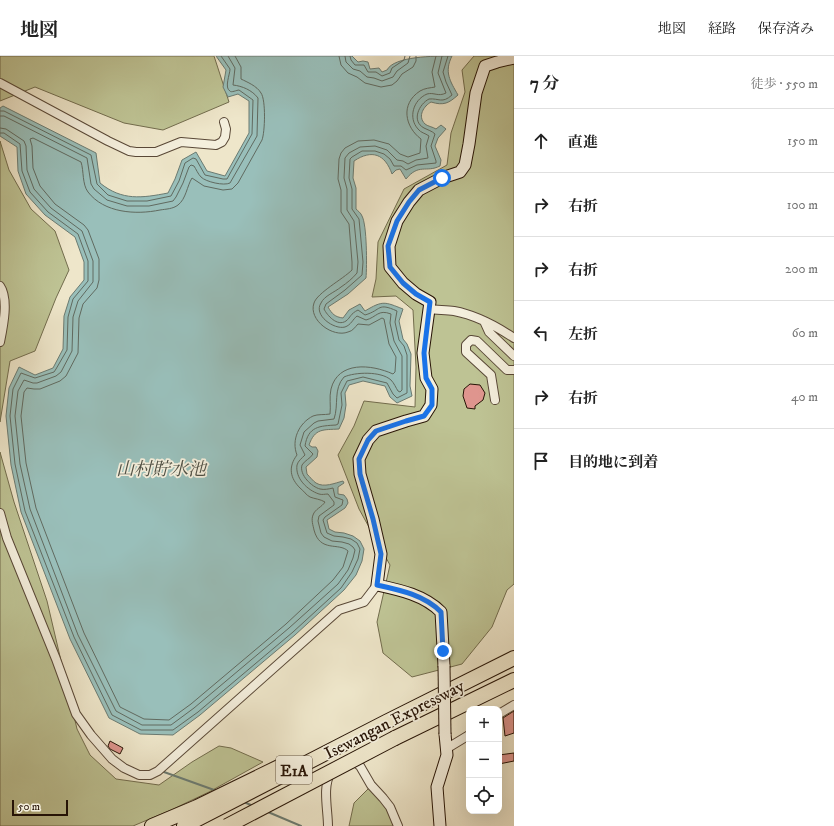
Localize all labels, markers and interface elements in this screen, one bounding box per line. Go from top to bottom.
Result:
text: 地図 [20,19,58,42]
text: 地図 [658,20,686,38]
text: 経路 [708,20,736,38]
text: 保存済み [758,20,814,38]
text: 7 分 [530,73,560,95]
text: 徒歩 · 550 m [751,76,818,92]
icon: ahead [530,130,552,152]
text: 直進 [568,133,598,152]
text: 150 m [787,133,818,149]
route start [433,169,451,187]
icon: right [530,194,552,216]
text: 右折 [568,197,598,216]
text: 100 m [787,197,818,213]
icon: right [530,258,552,280]
text: 右折 [568,261,598,280]
text: 200 m [785,261,818,277]
icon: left [530,322,552,344]
text: 左折 [568,325,598,344]
text: 60 m [792,325,818,341]
icon: right [530,386,552,408]
text: 右折 [568,389,598,408]
text: 40 m [791,389,818,405]
icon: arrive [530,450,552,472]
text: 目的地に到着 [568,453,658,472]
water label: 山村貯水池 [116,459,208,481]
route end [434,642,452,660]
street label: Isewangan Expressway [321,675,469,765]
map controls [466,706,502,814]
button: + [466,706,502,742]
button: − [466,742,502,778]
road number: E1A [276,756,312,784]
button: locate [466,778,502,814]
scale bar [12,798,68,817]
text: 50 m [18,800,40,814]

